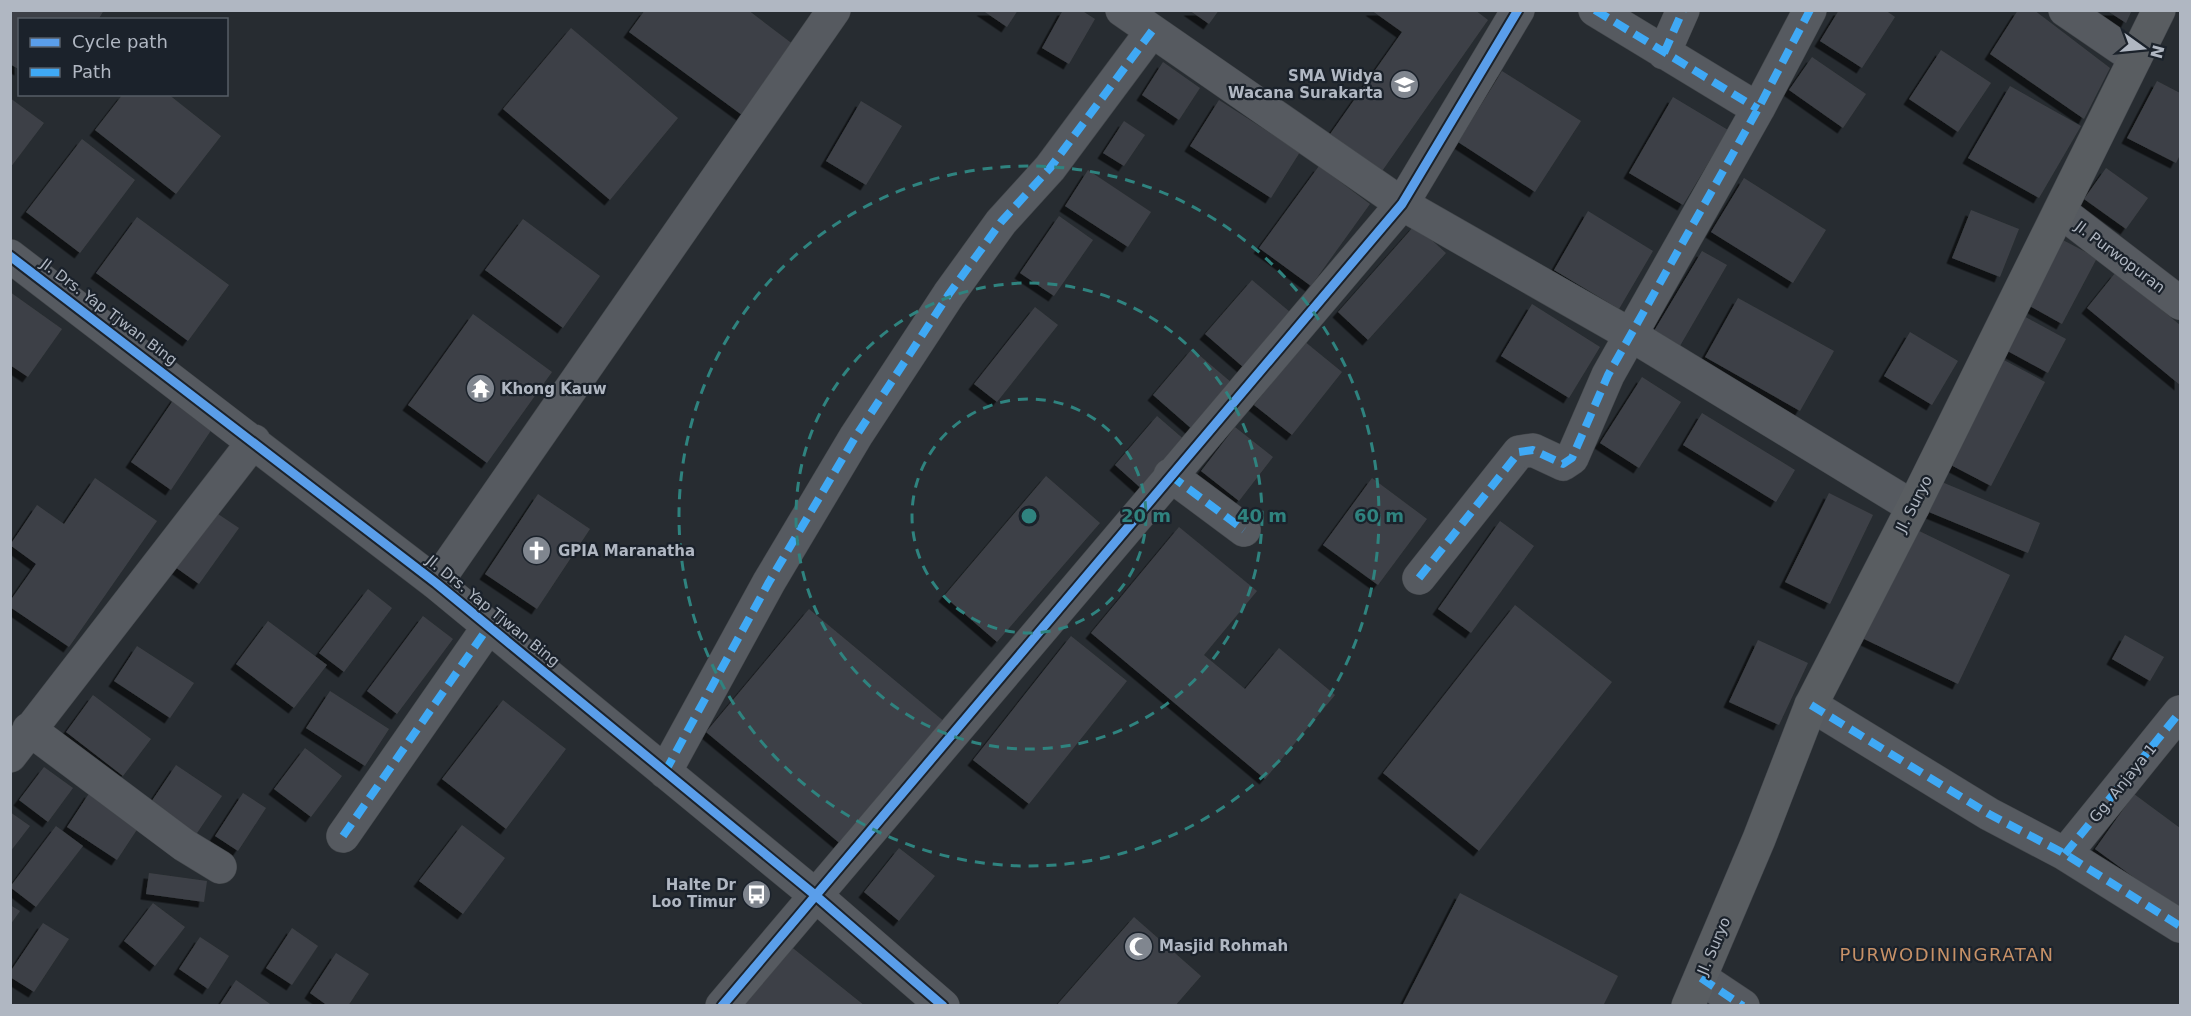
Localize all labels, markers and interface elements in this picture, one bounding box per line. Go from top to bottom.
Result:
legend [18,18,228,96]
north arrow [2113,18,2173,78]
text: Cycle path [72,31,168,52]
text: N [2146,43,2168,61]
text: Path [72,61,112,82]
place label: SMA Widya Wacana Surakarta [1228,67,1383,102]
school or university icon: SMA Widya Wacana Surakarta [1388,69,1420,101]
street label: Jl. Purwopuran [2071,217,2169,297]
street label: Jl. Drs. Yap Tjwan Bing [36,254,181,369]
temple icon: Khong Kauw [464,373,496,405]
place label: Khong Kauw [501,380,607,398]
street label: Jl. Suryo [1892,473,1936,536]
text: 20 m [1121,505,1171,526]
text: 40 m [1237,505,1287,526]
text: 60 m [1354,505,1404,526]
centre of rings [1019,506,1039,526]
church icon: GPIA Maranatha [521,535,553,567]
place label: GPIA Maranatha [558,542,695,560]
street label: Jl. Drs. Yap Tjwan Bing [422,551,563,670]
street label: Gg. Anjaya 1 [2086,740,2160,826]
place label: Halte Dr Loo Timur [652,876,737,911]
bus stop icon: Halte Dr Loo Timur [741,878,773,910]
street label: Jl. Suryo [1693,914,1734,979]
mosque icon: Masjid Rohmah [1122,930,1154,962]
place label: Masjid Rohmah [1159,937,1288,955]
district label: PURWODININGRATAN [1839,944,2055,965]

